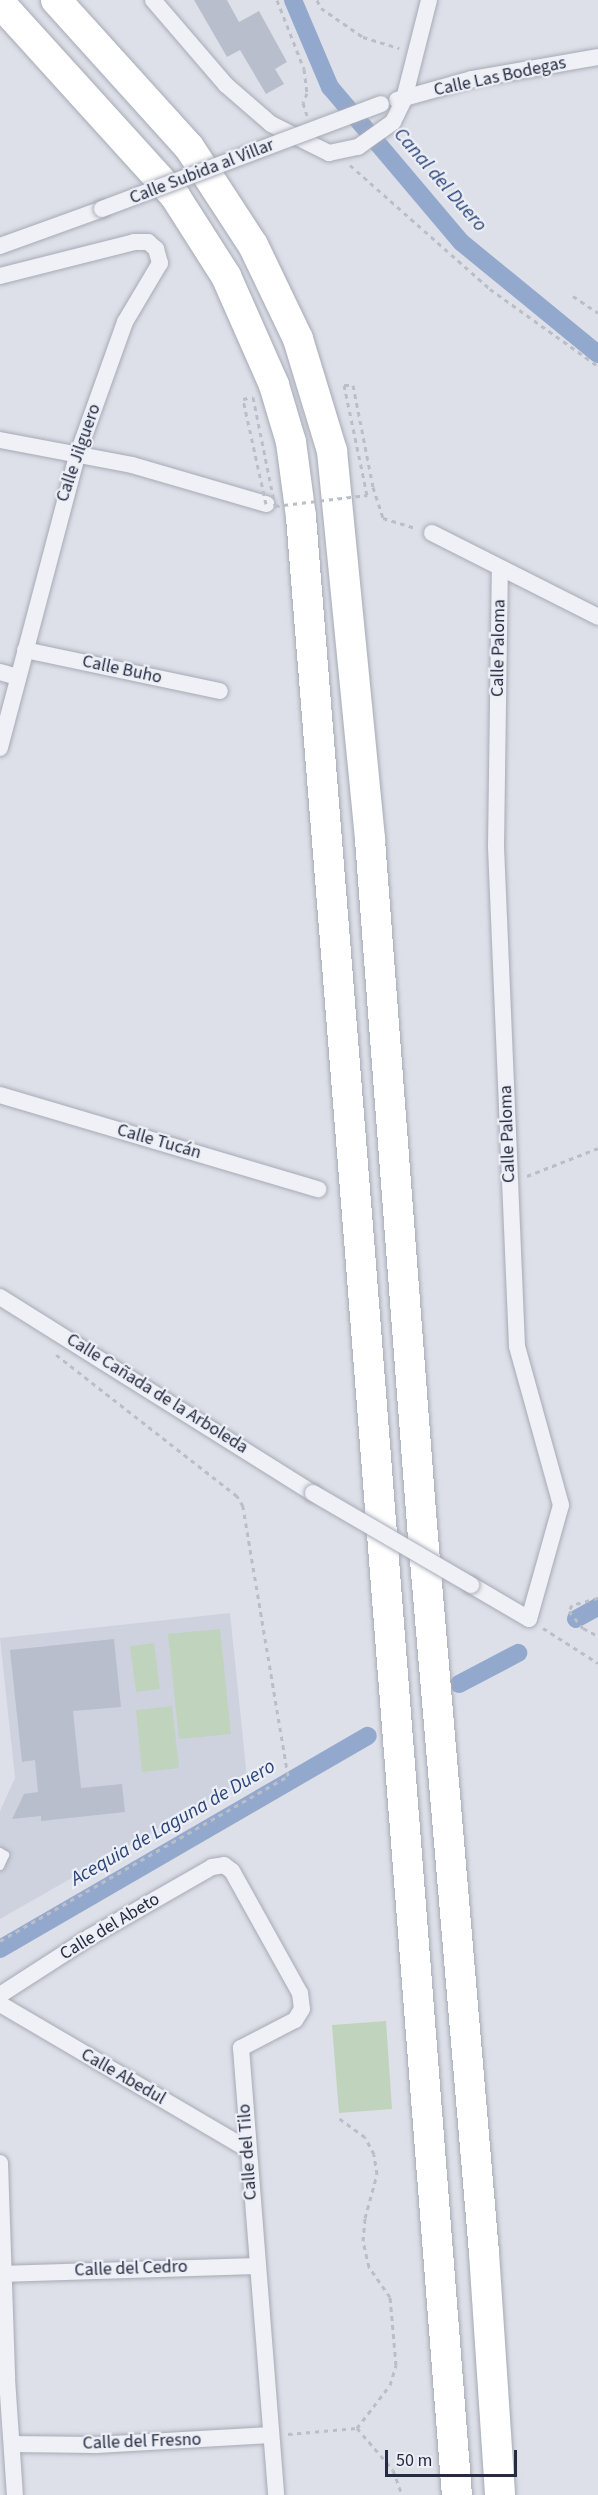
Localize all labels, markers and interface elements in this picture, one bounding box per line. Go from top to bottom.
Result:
street label: Calle Las Bodegas [432,52,568,102]
water label: Canal del Duero [388,123,492,237]
street label: Calle Subida al Villar [127,135,277,209]
street label: Calle Jilguero [52,401,106,505]
street label: Calle Paloma [487,599,511,697]
street label: Calle Buho [80,651,164,689]
street label: Calle Paloma [495,1085,521,1183]
street label: Calle Tucán [114,1120,204,1164]
street label: Calle Cañada de la Arboleda [62,1329,252,1459]
water label: Acequia de Laguna de Duero [66,1755,280,1891]
street label: Calle del Abeto [56,1889,164,1965]
street label: Calle Abedul [77,2044,169,2110]
street label: Calle del Tilo [234,2103,262,2201]
street label: Calle del Cedro [74,2256,188,2282]
street label: Calle del Fresno [82,2429,202,2455]
scale bar [388,2438,520,2476]
text: 50 m [396,2448,432,2473]

